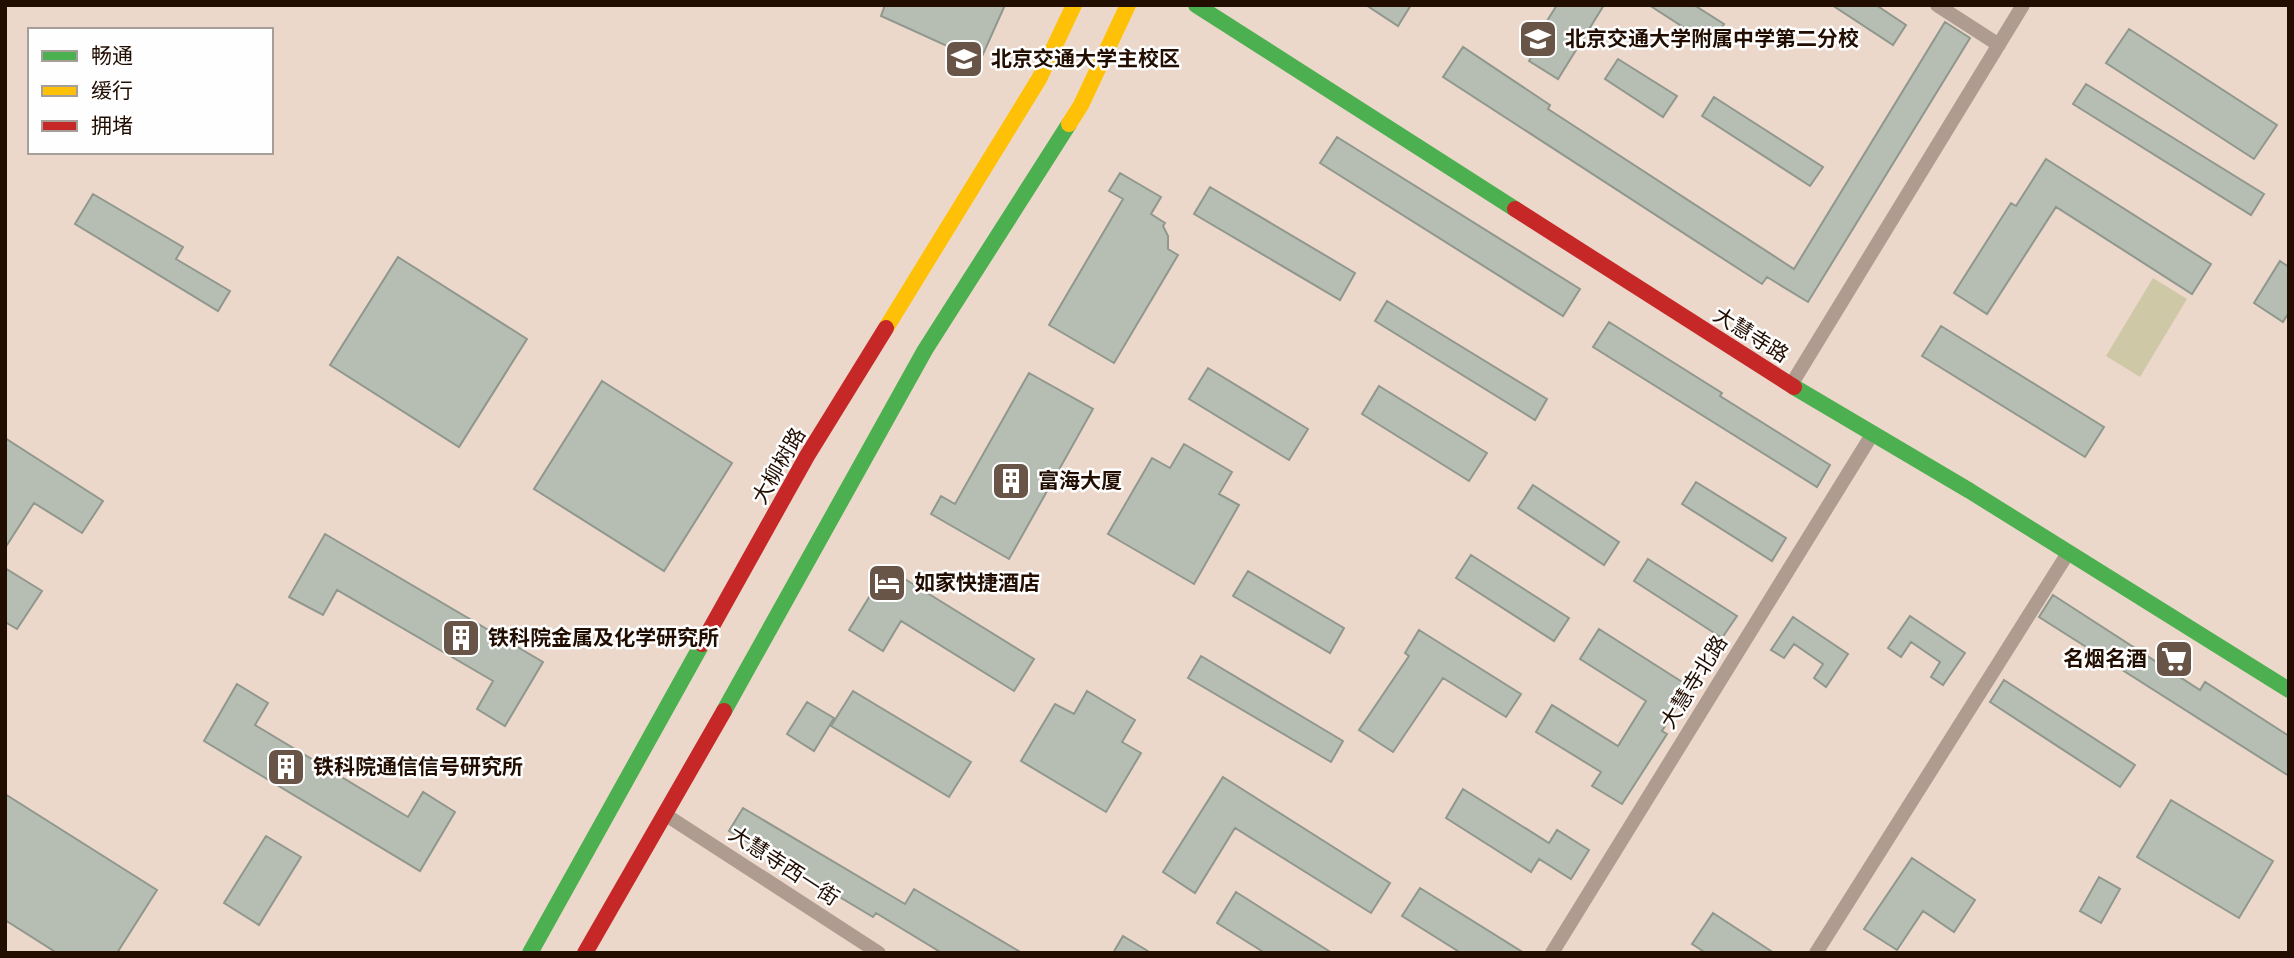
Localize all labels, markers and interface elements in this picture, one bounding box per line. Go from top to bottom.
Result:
school or university icon: 北京交通大学附属中学第二分校 [1517,18,1559,60]
place label: 北京交通大学附属中学第二分校 [1565,26,1859,50]
legend [28,28,273,154]
school or university icon: 北京交通大学主校区 [943,38,985,80]
text: 畅通 [91,43,133,67]
place label: 北京交通大学主校区 [991,46,1180,70]
text: 缓行 [91,78,133,102]
text: 拥堵 [91,113,133,137]
street label: 大慧寺路 [1710,302,1794,367]
street label: 大柳树路 [747,423,810,508]
building icon: 富海大厦 [990,460,1032,502]
place label: 富海大厦 [1038,468,1122,492]
hotel icon: 如家快捷酒店 [866,562,908,604]
place label: 如家快捷酒店 [914,570,1040,594]
building icon: 铁科院金属及化学研究所 [440,617,482,659]
place label: 铁科院金属及化学研究所 [488,625,719,649]
street label: 大慧寺北路 [1655,631,1731,732]
supermarket icon: 名烟名酒 [2153,638,2195,680]
place label: 名烟名酒 [2063,646,2147,670]
building icon: 铁科院通信信号研究所 [265,746,307,788]
place label: 铁科院通信信号研究所 [313,754,523,778]
street label: 大慧寺西一街 [725,821,844,910]

